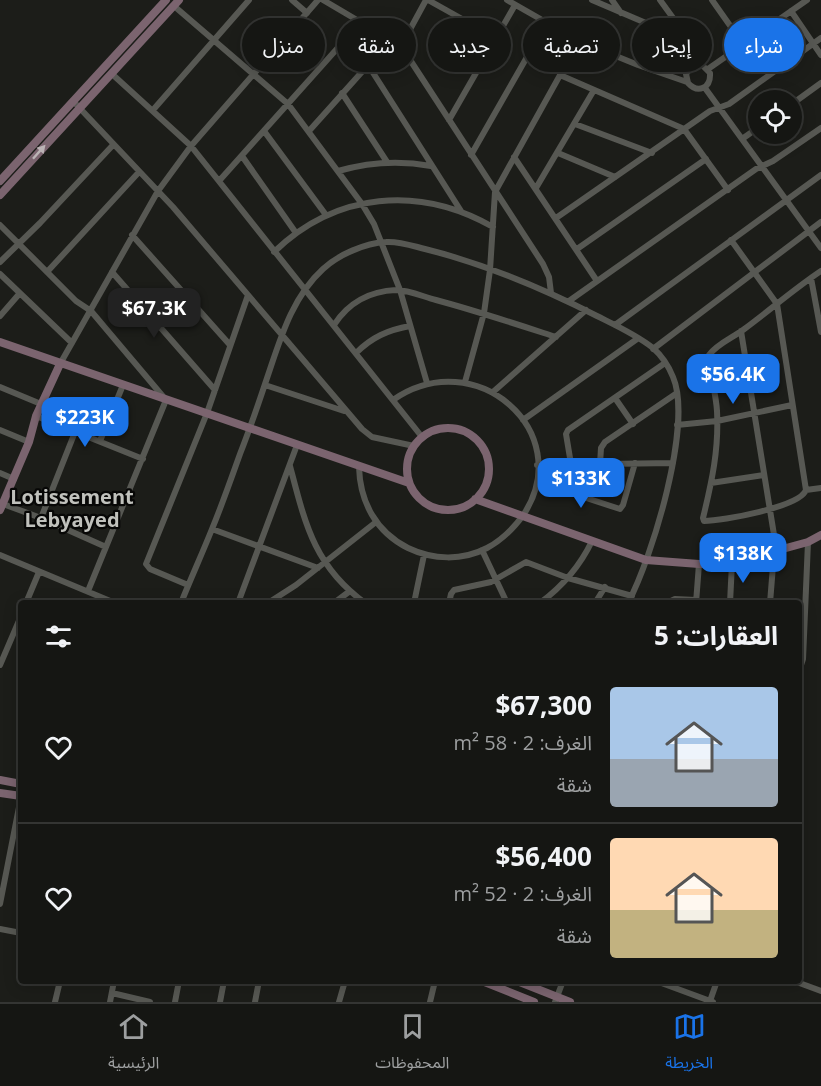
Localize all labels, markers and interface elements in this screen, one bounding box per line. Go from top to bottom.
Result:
chip: منزل [242,18,325,72]
chip: شقة [337,18,416,72]
chip: جديد [428,18,511,72]
chip: تصفية [523,18,620,72]
chip: إيجار [632,18,712,72]
chip: شراء [724,18,804,72]
map controls [748,90,802,144]
button: locate [748,90,802,144]
one-way arrow [32,145,45,160]
pin: $67.3K [105,288,203,339]
text: $67.3K [122,294,186,321]
pin: $56.4K [684,354,782,405]
text: $56.4K [701,360,765,387]
pin: $223K [43,397,127,448]
text: $223K [55,403,115,430]
pin: $133K [539,458,623,509]
text: $133K [551,464,611,491]
district label: Lotissement Lebyayed [10,483,134,533]
pin: $138K [701,533,785,584]
text: $138K [713,539,773,566]
text: العقارات: 5 [654,617,778,653]
icon: filters [42,620,75,653]
text: $67,300 [495,687,592,723]
icon: home [658,711,730,783]
text: الغرف: 2 · 58 m² [454,729,592,756]
icon: heart [42,731,75,764]
text: شقة [557,771,592,798]
text: $56,400 [495,838,592,874]
icon: home [658,862,730,934]
text: الغرف: 2 · 52 m² [454,880,592,907]
icon: heart [42,882,75,915]
text: شقة [557,922,592,949]
tab: الرئيسية [108,1010,159,1080]
tab: المحفوظات [375,1010,449,1080]
tab: الخريطة [665,1010,713,1080]

